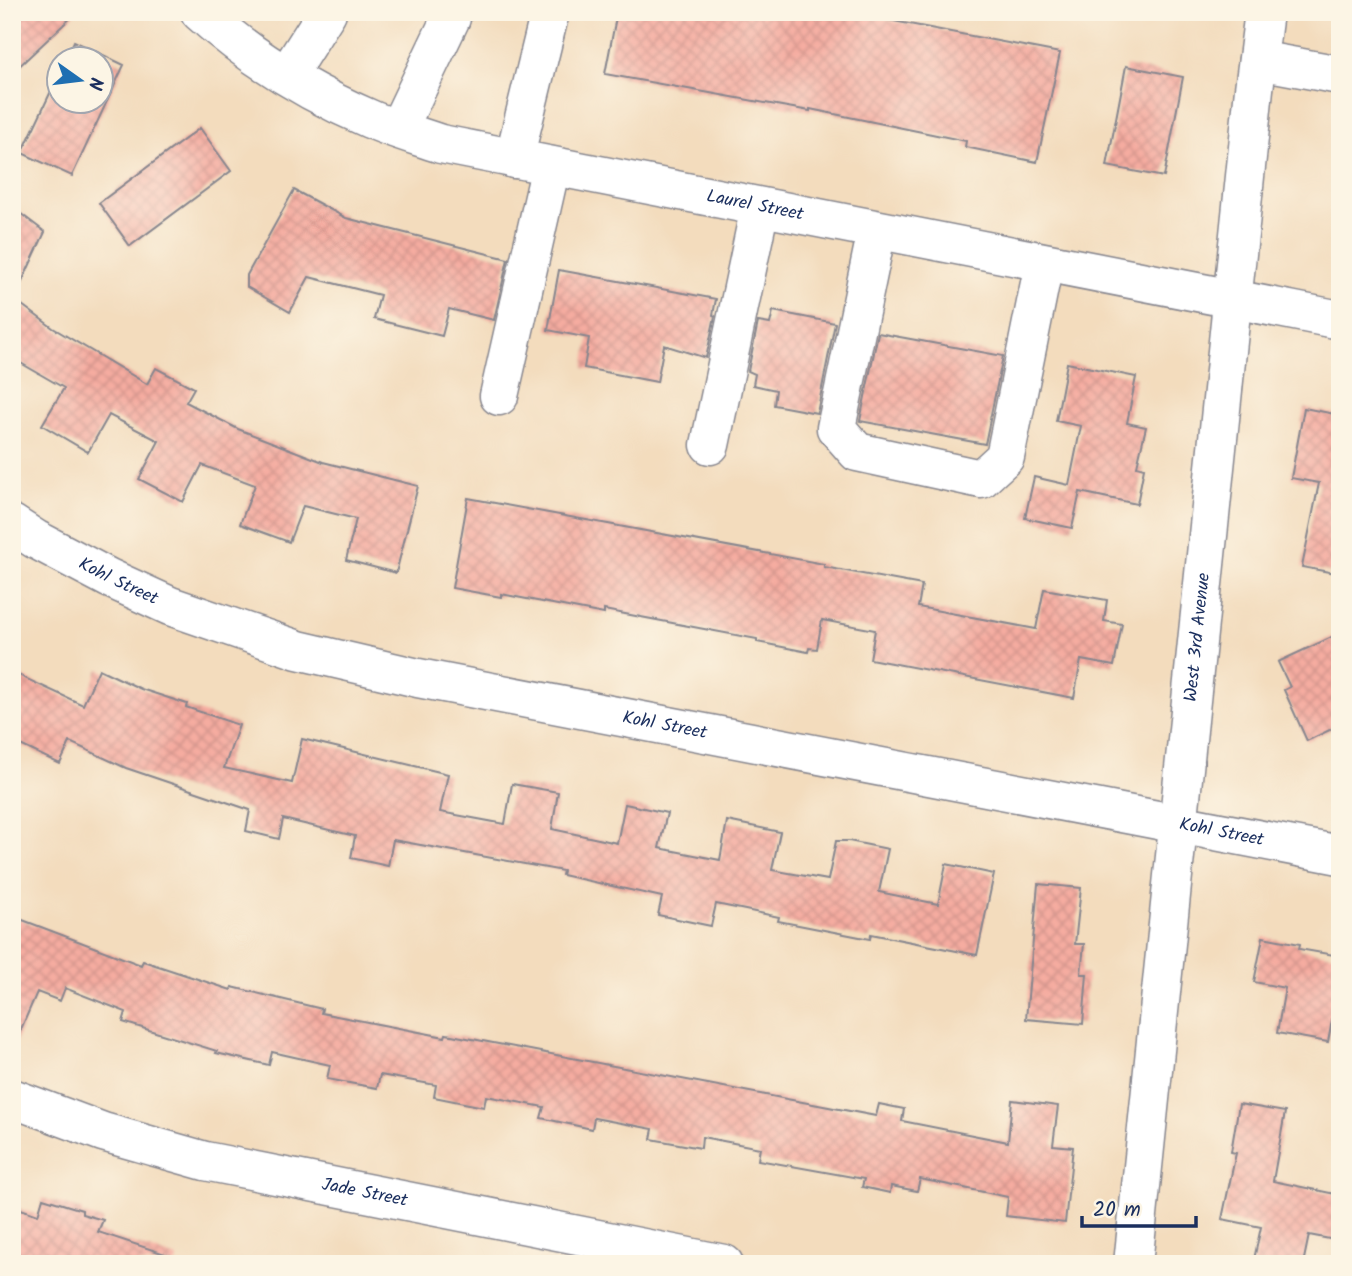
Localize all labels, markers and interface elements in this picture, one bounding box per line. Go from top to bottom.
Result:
north arrow [46,46,116,116]
text: N [79,74,111,93]
street label: Laurel Street [704,182,807,229]
street label: Kohl Street [73,550,164,614]
street label: West 3rd Avenue [1176,571,1219,703]
street label: Kohl Street [620,703,711,748]
street label: Kohl Street [1177,810,1267,855]
street label: Jade Street [319,1170,411,1216]
scale bar [1082,1185,1196,1229]
text: 20 m [1093,1194,1141,1227]

